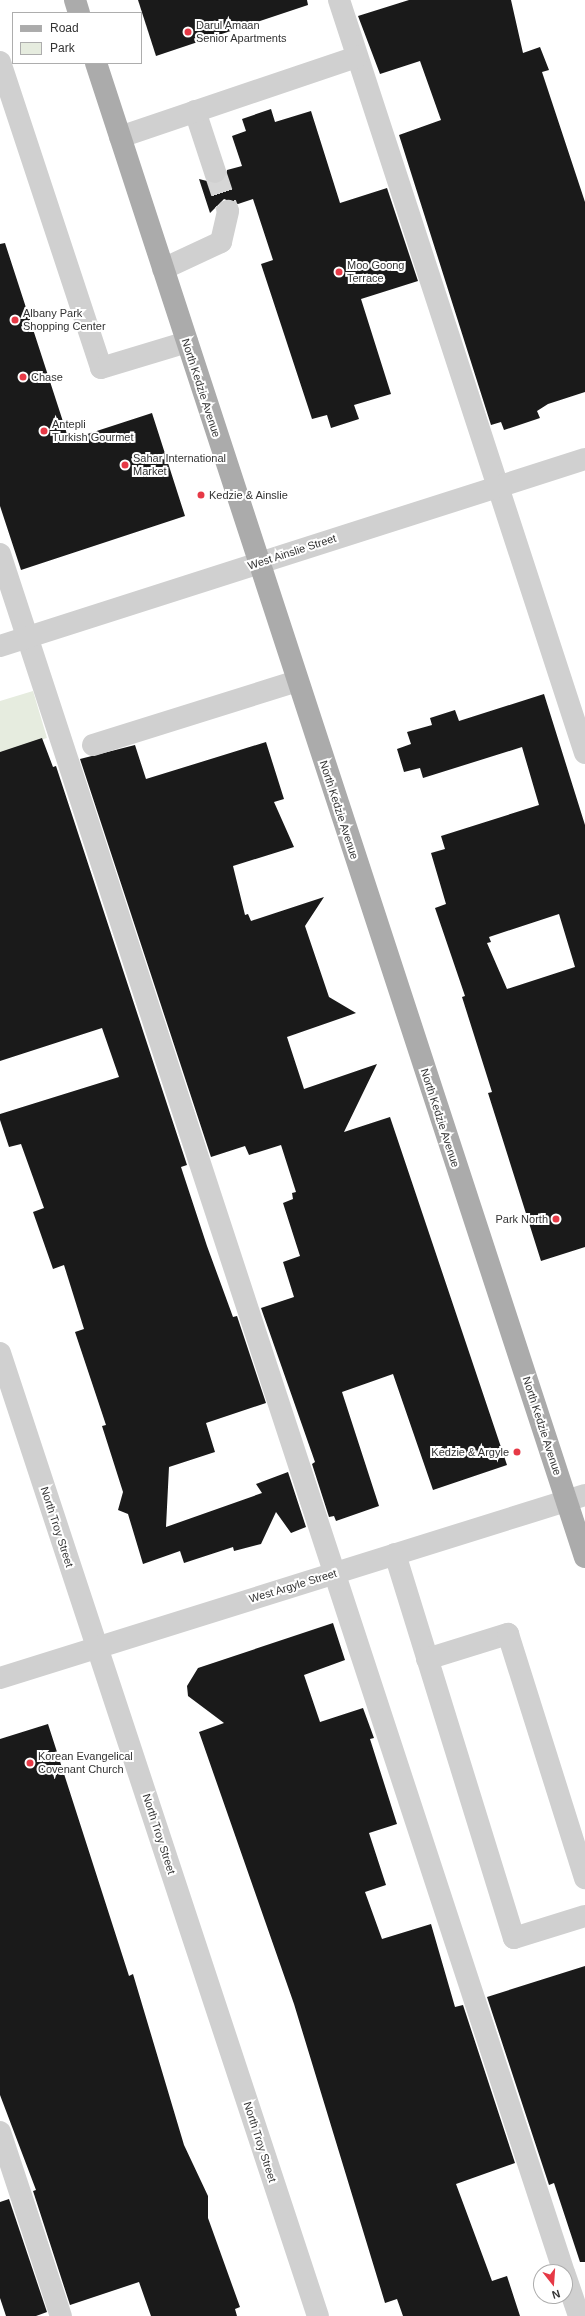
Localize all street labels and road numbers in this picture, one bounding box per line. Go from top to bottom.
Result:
street label: North Kedzie Avenue [179,337,223,439]
street label: West Ainslie Street [246,531,338,573]
street label: North Kedzie Avenue [317,759,361,861]
street label: North Kedzie Avenue [418,1067,462,1169]
street label: North Kedzie Avenue [520,1375,564,1477]
street label: North Troy Street [38,1485,76,1569]
street label: West Argyle Street [247,1566,339,1606]
street label: North Troy Street [140,1792,178,1876]
street label: North Troy Street [241,2100,279,2184]

